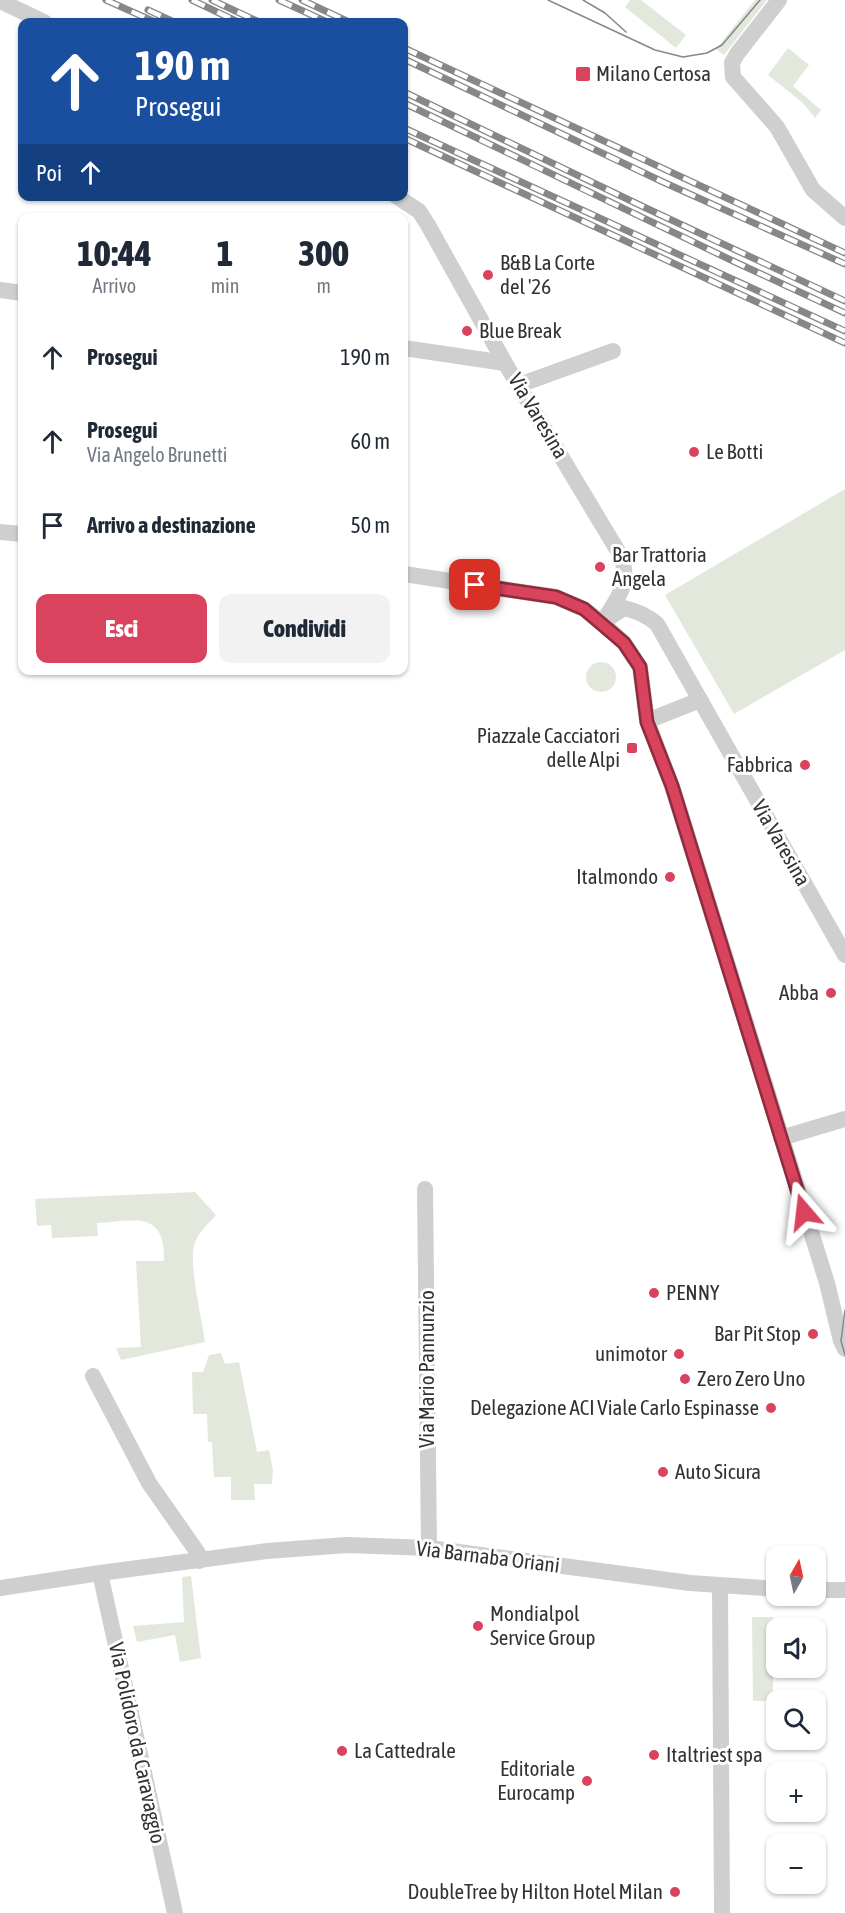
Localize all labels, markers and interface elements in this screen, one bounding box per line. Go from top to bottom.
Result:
text: 190 m [135,41,230,89]
icon: ahead [36,42,114,120]
place label: Milano Certosa [596,61,711,85]
marker: Milano Certosa [574,65,592,83]
text: Prosegui [135,91,222,122]
icon: ahead [74,156,107,189]
text: Poi [36,160,62,186]
text: 10:44 [77,232,152,274]
text: 1 [217,232,233,274]
text: 300 [298,232,349,274]
place label: B&B La Corte del '26 [500,250,595,298]
marker: B&B La Corte del '26 [481,268,495,282]
text: Arrivo [93,274,136,297]
text: min [211,274,239,297]
text: m [316,274,331,297]
place label: Blue Break [479,318,562,342]
marker: Blue Break [460,324,474,338]
icon: ahead [36,341,69,374]
text: Prosegui [87,344,158,370]
text: 190 m [340,344,390,370]
street label: Via Varesina [504,369,574,462]
text: Prosegui [87,417,158,443]
icon: ahead [36,425,69,458]
text: 60 m [350,428,390,454]
place label: Le Botti [706,439,763,463]
text: Via Angelo Brunetti [87,443,227,466]
marker: Le Botti [687,445,701,459]
icon: arrive [36,509,69,542]
text: Arrivo a destinazione [87,512,256,538]
text: 50 m [350,512,390,538]
place label: Bar Trattoria Angela [612,542,707,590]
pin [449,559,500,610]
marker: Bar Trattoria Angela [593,560,607,574]
icon: arrive [458,568,491,601]
button: Esci [36,594,207,663]
button: Condividi [219,594,390,663]
place label: Piazzale Cacciatori delle Alpi [477,723,620,771]
marker: Piazzale Cacciatori delle Alpi [625,741,639,755]
place label: Fabbrica [727,752,793,776]
marker: Fabbrica [798,758,812,772]
street label: Via Varesina [748,795,816,890]
place label: Italmondo [576,864,658,888]
marker: Italmondo [663,870,677,884]
place label: Abba [779,980,819,1004]
marker: Abba [824,986,838,1000]
position arrow [772,1180,836,1244]
place label: PENNY [666,1280,720,1304]
marker: PENNY [647,1286,661,1300]
street label: Via Mario Pannunzio [414,1290,438,1448]
place label: Bar Pit Stop [714,1321,801,1345]
marker: Bar Pit Stop [806,1327,820,1341]
place label: unimotor [595,1341,668,1365]
marker: unimotor [672,1347,686,1361]
place label: Zero Zero Uno [697,1366,805,1390]
marker: Zero Zero Uno [678,1372,692,1386]
place label: Delegazione ACI Viale Carlo Espinasse [470,1395,759,1419]
marker: Delegazione ACI Viale Carlo Espinasse [764,1401,778,1415]
place label: Auto Sicura [675,1459,761,1483]
marker: Auto Sicura [656,1465,670,1479]
street label: Via Barnaba Oriani [415,1535,561,1577]
north arrow [766,1546,826,1606]
map controls [766,1546,826,1894]
place label: Mondialpol Service Group [490,1601,596,1649]
button: sound [766,1618,826,1678]
marker: Mondialpol Service Group [471,1619,485,1633]
street label: Via Polidoro da Caravaggio [105,1640,171,1845]
button: search [766,1690,826,1750]
place label: La Cattedrale [354,1738,456,1762]
place label: Italtriest spa [666,1742,763,1766]
marker: La Cattedrale [335,1744,349,1758]
marker: Italtriest spa [647,1748,661,1762]
place label: Editoriale Eurocamp [497,1756,575,1804]
button: + [766,1762,826,1822]
marker: Editoriale Eurocamp [580,1774,594,1788]
button: − [766,1834,826,1894]
place label: DoubleTree by Hilton Hotel Milan [407,1879,663,1903]
marker: DoubleTree by Hilton Hotel Milan [668,1885,682,1899]

